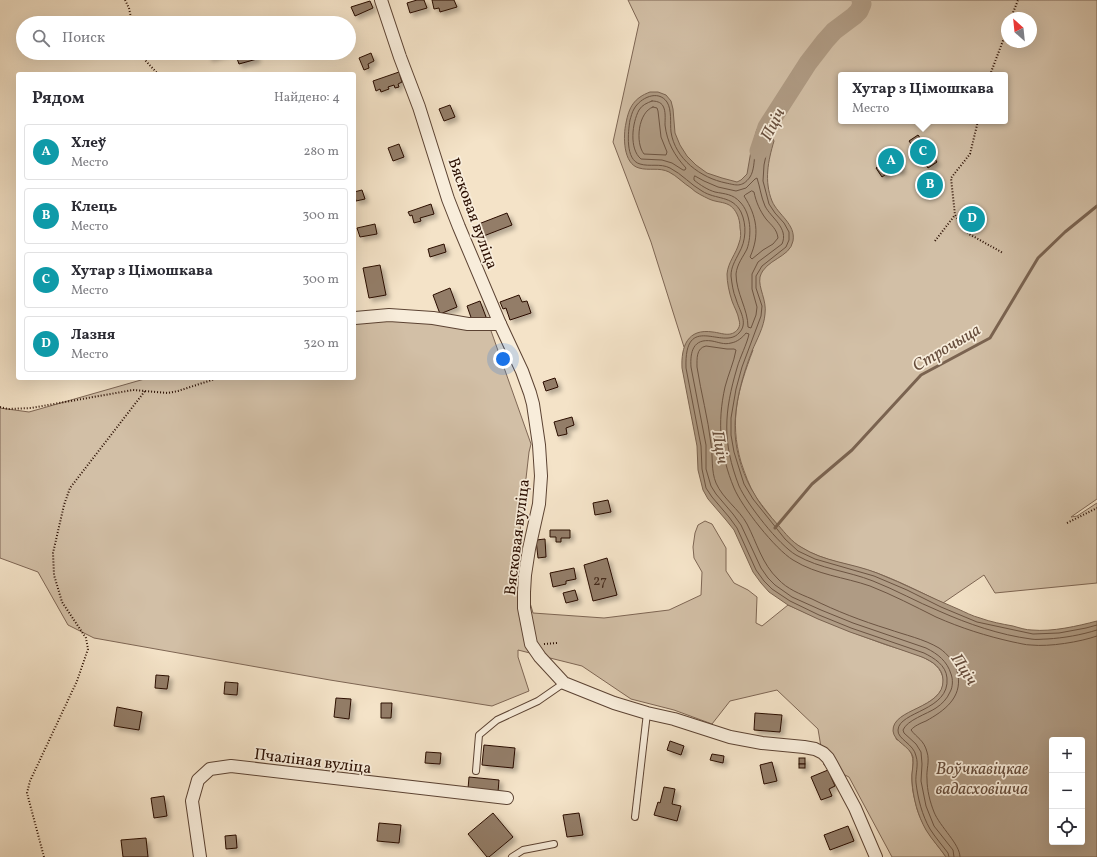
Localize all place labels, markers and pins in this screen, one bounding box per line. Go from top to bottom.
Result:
pin: C [910,137,936,167]
pin: A [878,146,904,176]
pin: B [917,170,943,200]
pin: D [959,204,985,234]

